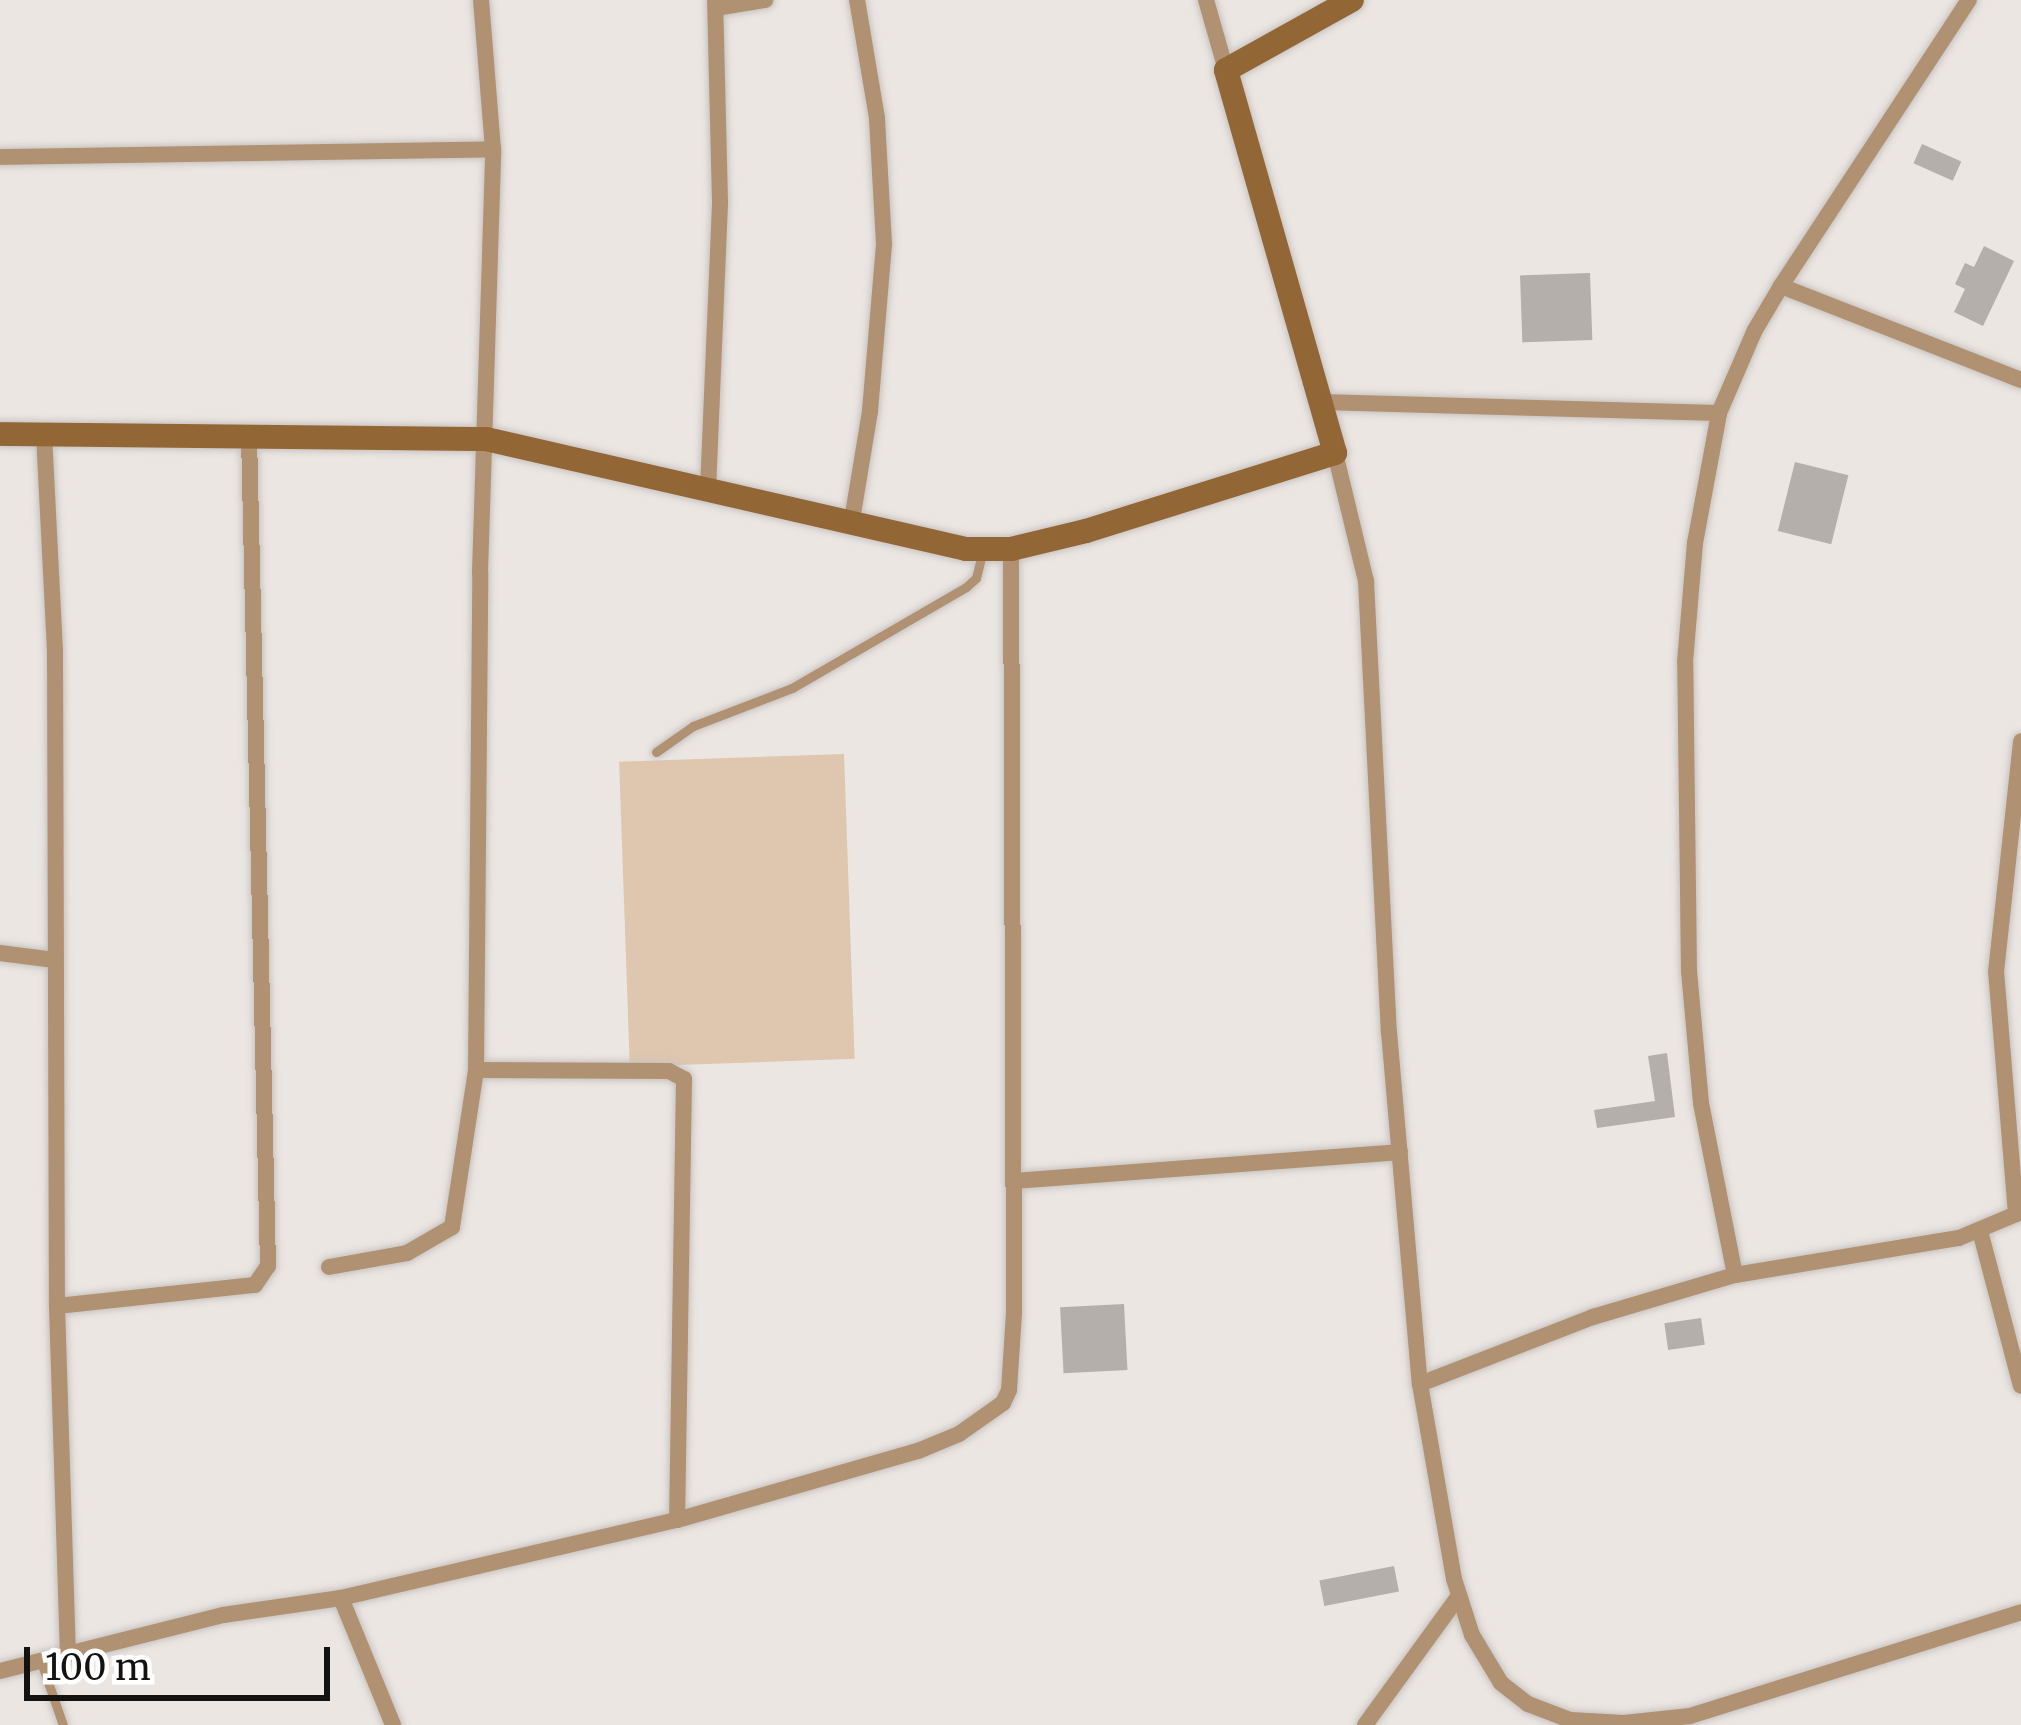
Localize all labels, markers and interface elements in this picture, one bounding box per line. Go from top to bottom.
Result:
scale bar [30,1623,336,1697]
text: 100 m [45,1645,151,1690]

